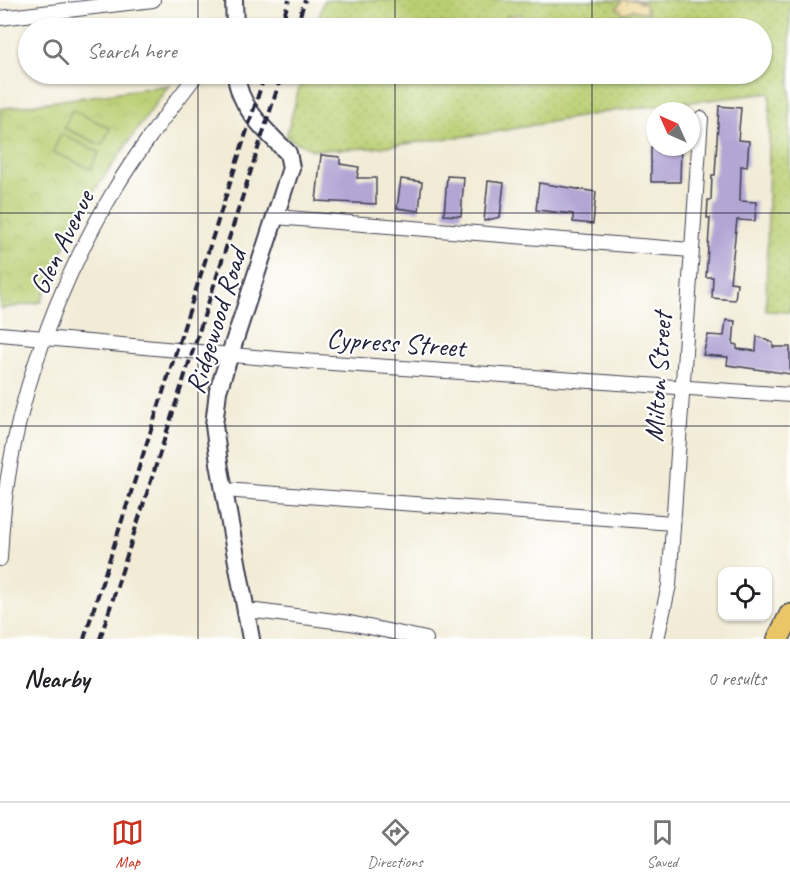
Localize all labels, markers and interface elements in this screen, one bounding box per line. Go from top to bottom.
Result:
search box [18,18,772,84]
icon: search [39,35,72,68]
text: Search here [87,37,177,65]
north arrow [646,102,700,156]
street label: Glen Avenue [21,183,102,300]
street label: Ridgewood Road [177,241,255,398]
street label: Milton Street [636,307,680,443]
street label: Cypress Street [325,320,469,365]
map controls [718,567,772,621]
button: locate [718,567,772,621]
text: Nearby [24,662,89,695]
text: 0 results [707,666,766,691]
tab: Map [111,816,144,872]
tab: Directions [367,816,423,872]
tab: Saved [646,816,679,872]

